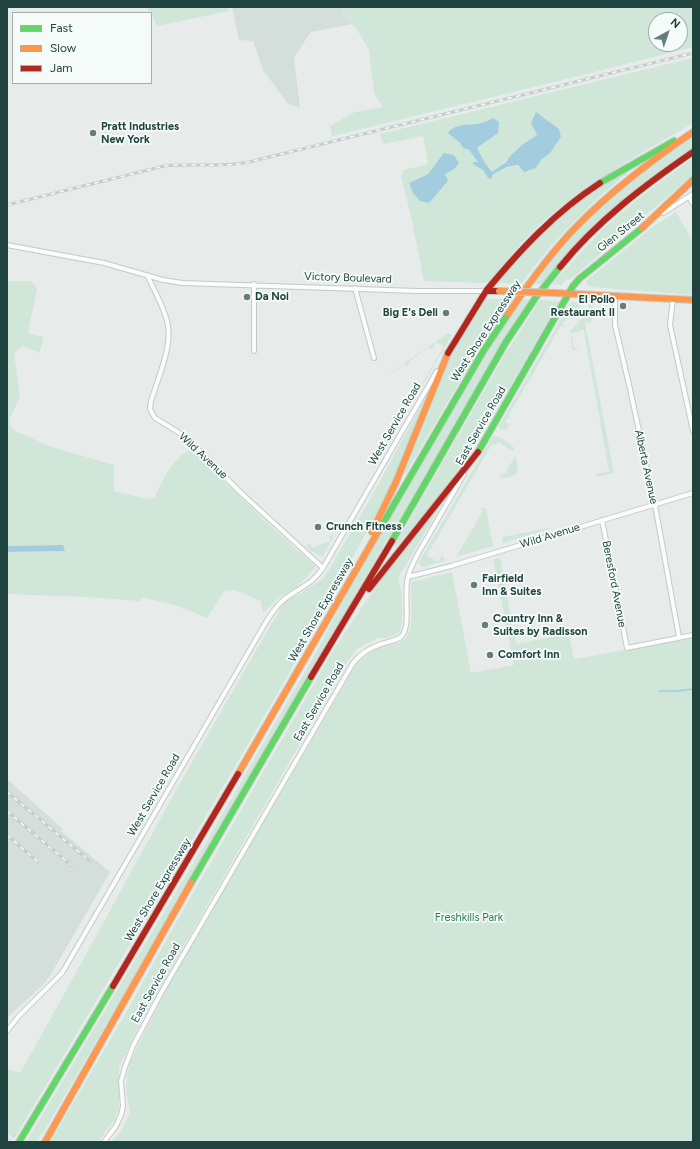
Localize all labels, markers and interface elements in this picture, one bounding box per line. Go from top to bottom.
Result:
legend [12,12,152,84]
north arrow [648,12,688,52]
text: N [668,15,683,31]
text: Fast [50,21,73,35]
text: Slow [50,41,76,55]
text: Jam [50,61,73,75]
place label: Pratt Industries New York [101,120,179,146]
marker: Pratt Industries New York [88,128,98,138]
street label: Glen Street [595,209,647,255]
street label: Victory Boulevard [304,270,392,286]
street label: West Shore Expressway [448,278,524,384]
place label: Da Noi [255,290,289,304]
marker: Da Noi [242,292,252,302]
place label: El Pollo Restaurant II [551,293,615,319]
marker: El Pollo Restaurant II [618,301,628,311]
place label: Big E's Deli [383,306,438,320]
marker: Big E's Deli [441,308,451,318]
street label: West Service Road [366,380,424,468]
street label: East Service Road [453,384,509,468]
street label: Alberta Avenue [632,429,660,505]
street label: Wild Avenue [176,430,230,482]
place label: Crunch Fitness [326,520,402,534]
street label: Wild Avenue [518,521,582,551]
marker: Crunch Fitness [313,522,323,532]
street label: Beresford Avenue [599,540,629,628]
street label: West Shore Expressway [286,556,356,664]
place label: Fairfield Inn & Suites [482,572,541,598]
marker: Fairfield Inn & Suites [469,580,479,590]
place label: Country Inn & Suites by Radisson [493,612,587,638]
marker: Country Inn & Suites by Radisson [480,620,490,630]
place label: Comfort Inn [498,648,559,662]
marker: Comfort Inn [485,650,495,660]
street label: East Service Road [291,660,347,744]
street label: West Service Road [125,751,183,839]
street label: West Shore Expressway [122,836,194,944]
park label: Freshkills Park [435,911,503,925]
street label: East Service Road [129,941,183,1025]

